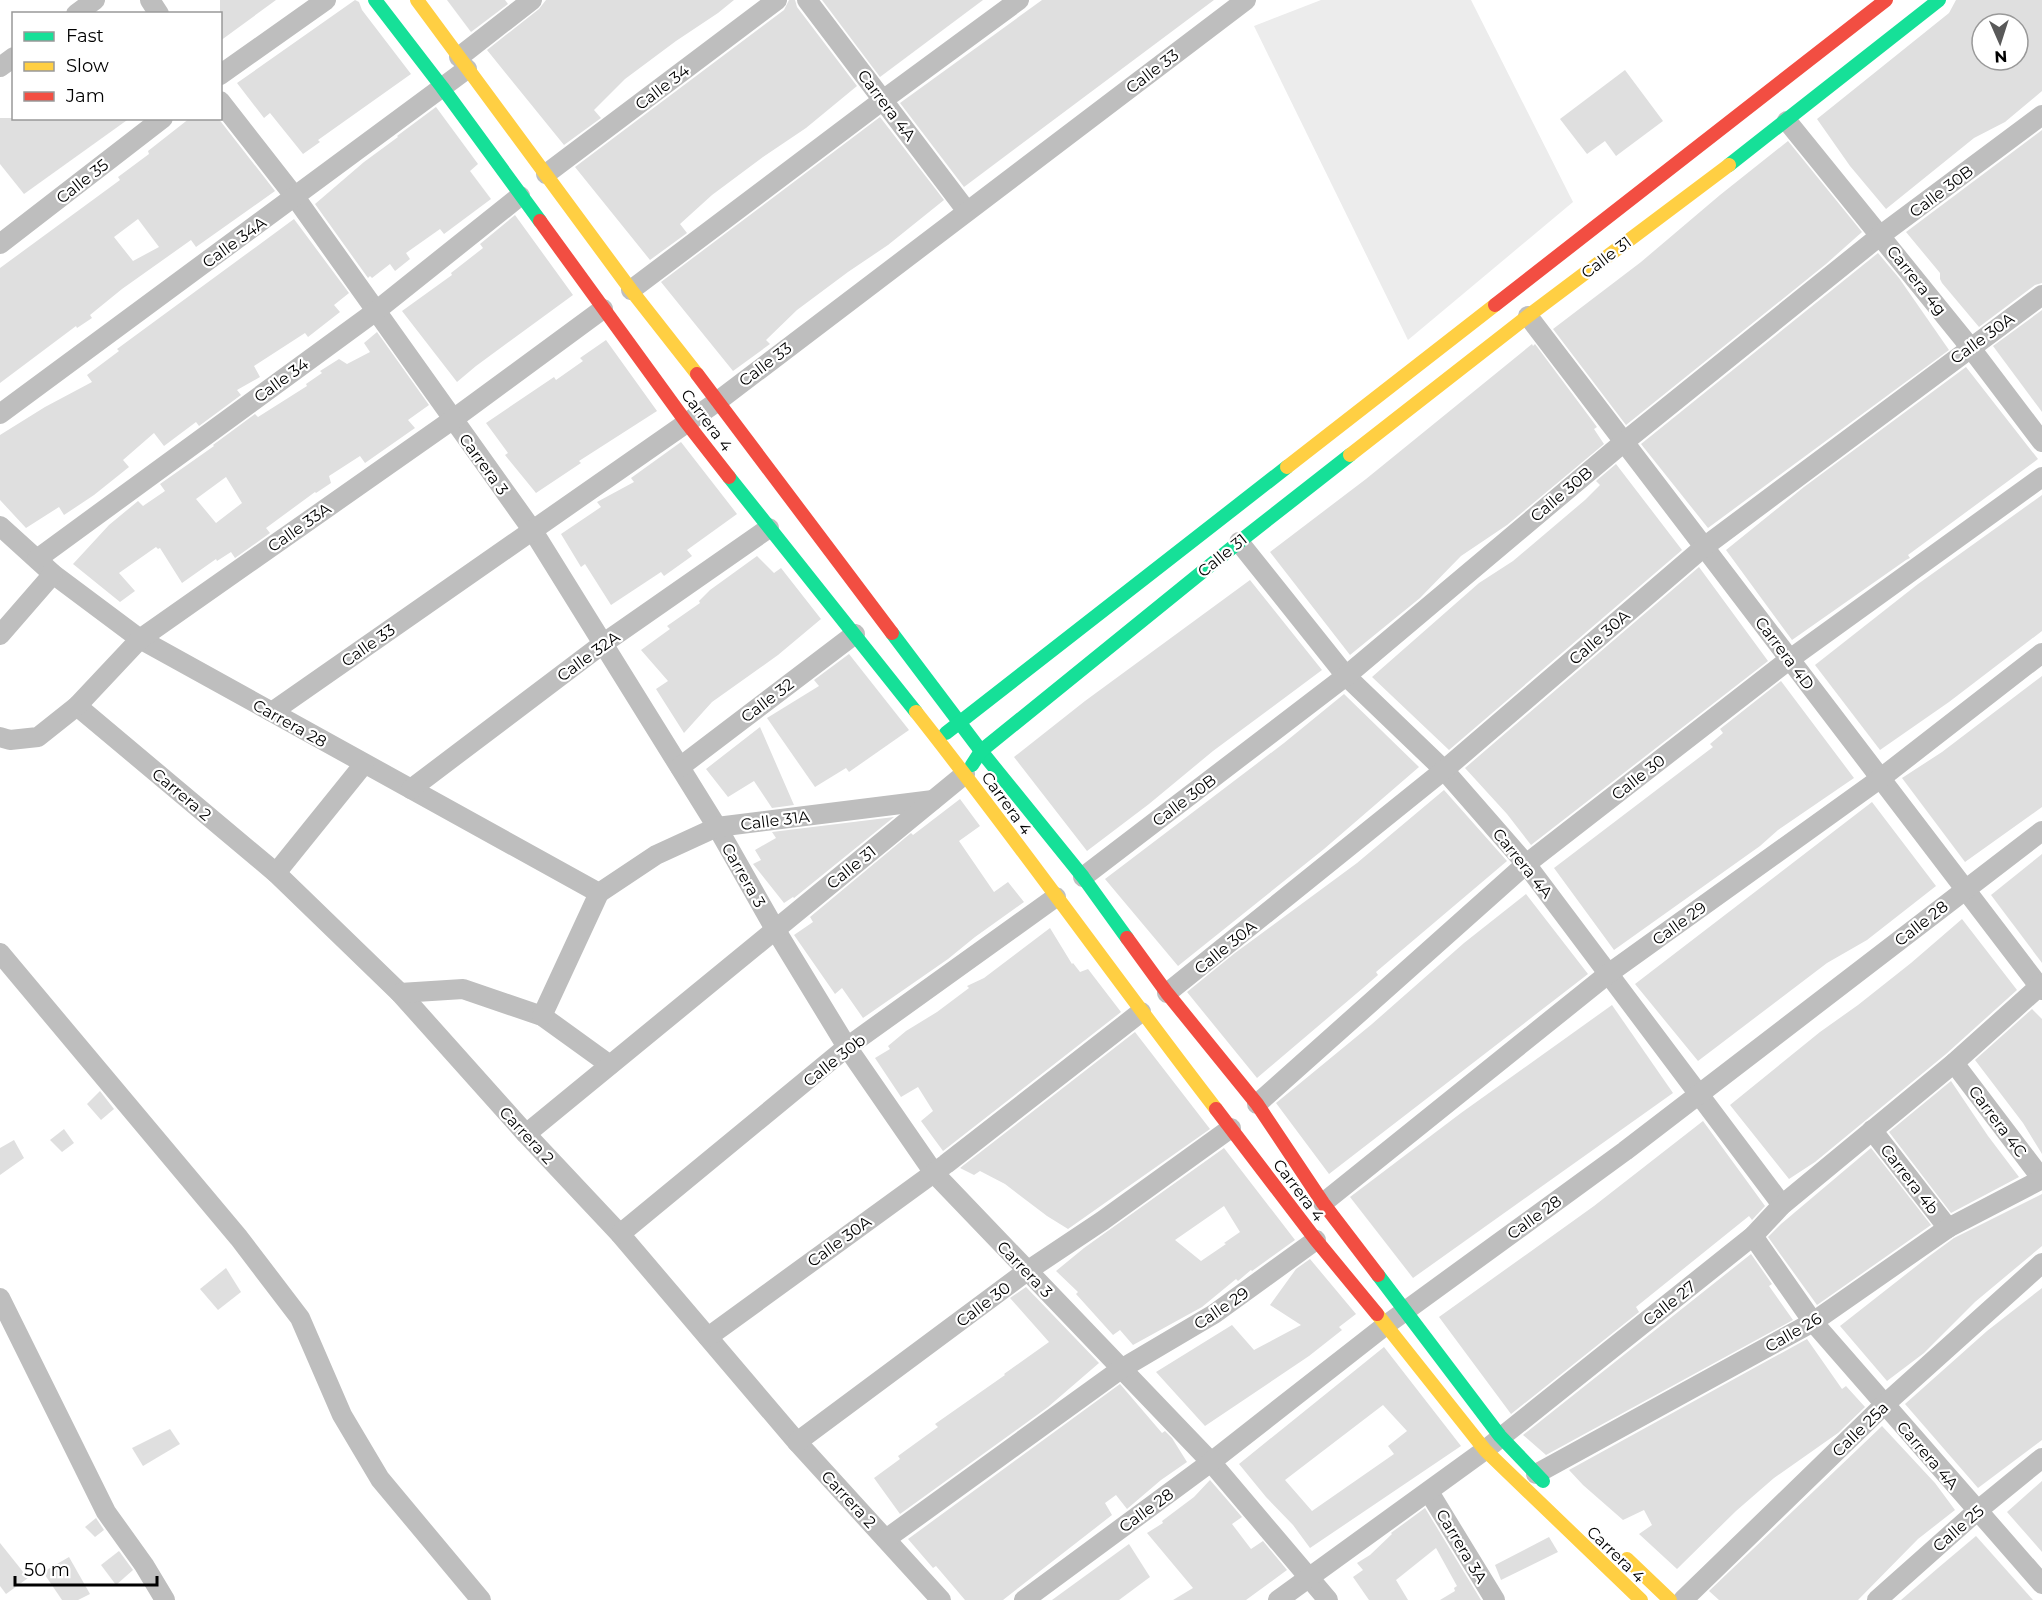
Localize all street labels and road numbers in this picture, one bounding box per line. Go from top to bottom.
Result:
street label: Calle 33 [1122,45,1182,97]
street label: Calle 34 [632,61,693,114]
street label: Carrera 4A [854,66,920,145]
street label: Calle 35 [52,155,112,208]
street label: Calle 30B [1906,161,1977,221]
street label: Calle 34A [199,213,270,272]
street label: Calle 31 [1577,232,1635,282]
street label: Carrera 4g [1883,242,1950,319]
street label: Calle 30A [1947,309,2018,368]
street label: Calle 33 [735,338,795,390]
street label: Calle 34 [250,354,313,407]
street label: Carrera 4 [677,386,736,455]
street label: Carrera 3 [455,430,512,499]
street label: Calle 30B [1527,463,1596,526]
street label: Calle 33A [264,499,335,556]
street label: Calle 31 [1194,530,1251,581]
street label: Calle 30A [1565,606,1634,669]
street label: Carrera 4D [1751,613,1818,693]
street label: Calle 33 [338,620,399,671]
street label: Calle 32A [553,627,624,685]
street label: Calle 32 [737,674,797,726]
street label: Carrera 28 [249,695,330,752]
street label: Calle 30 [1608,751,1669,804]
street label: Carrera 2 [148,764,215,825]
street label: Carrera 4 [978,768,1036,839]
street label: Calle 30B [1149,770,1220,830]
street label: Calle 31A [739,807,811,834]
street label: Carrera 4A [1489,825,1557,902]
street label: Carrera 3 [718,840,770,911]
street label: Calle 31 [823,842,880,893]
street label: Calle 28 [1891,897,1952,950]
street label: Calle 29 [1649,898,1710,949]
street label: Calle 30A [1191,916,1260,978]
street label: Calle 30b [799,1030,869,1091]
street label: Carrera 4C [1965,1082,2031,1161]
street label: Carrera 2 [495,1103,558,1168]
street label: Carrera 4b [1876,1140,1943,1218]
street label: Carrera 4 [1269,1156,1328,1225]
street label: Calle 28 [1503,1191,1565,1243]
street label: Calle 30A [804,1212,875,1271]
street label: Carrera 3 [993,1237,1056,1302]
street label: Calle 27 [1639,1277,1699,1330]
street label: Calle 30 [953,1278,1014,1331]
street label: Calle 29 [1190,1283,1252,1334]
street label: Calle 26 [1762,1309,1825,1356]
street label: Calle 25a [1828,1398,1892,1461]
street label: Carrera 4A [1893,1417,1963,1494]
street label: Carrera 2 [817,1467,880,1532]
street label: Calle 28 [1115,1484,1177,1536]
street label: Calle 25 [1929,1501,1988,1556]
street label: Carrera 3A [1432,1506,1491,1587]
street label: Carrera 4 [1583,1522,1649,1587]

